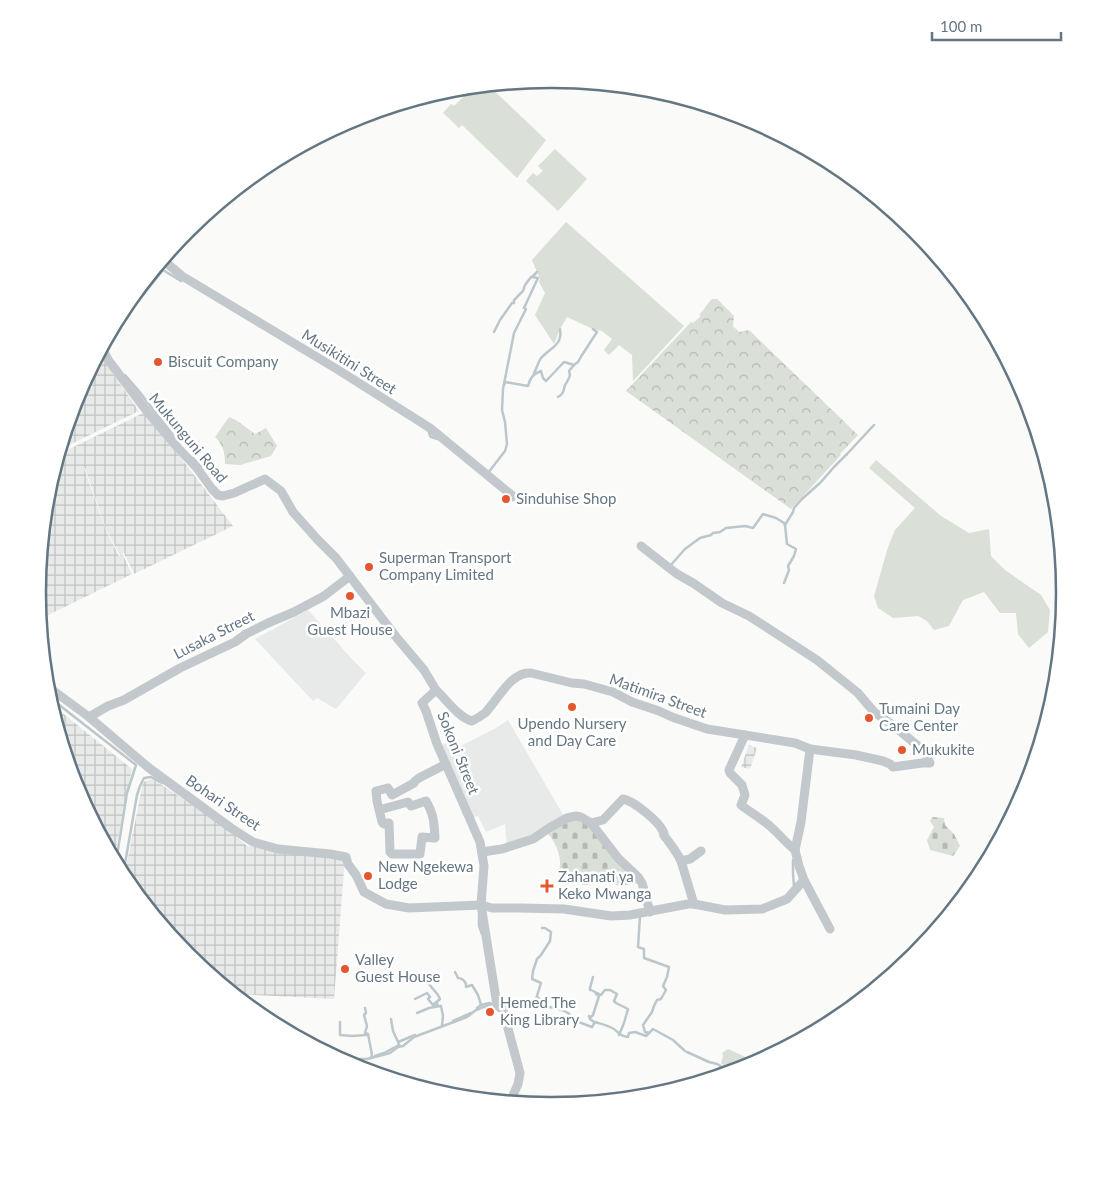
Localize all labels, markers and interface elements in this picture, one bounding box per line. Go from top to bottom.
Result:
scale bar [932,10,1061,42]
text: 100 m [940,17,982,35]
street label: Musikitini Street [299,325,401,398]
place label: Biscuit Company [168,352,279,370]
marker: Biscuit Company [152,356,164,368]
street label: Mukunguni Road [146,389,232,486]
place label: Sinduhise Shop [516,489,616,507]
marker: Sinduhise Shop [500,493,512,505]
place label: Superman Transport Company Limited [379,548,512,583]
marker: Superman Transport Company Limited [363,561,375,573]
marker: Mbazi Guest House [344,590,356,602]
place label: Mbazi Guest House [307,603,393,638]
street label: Lusaka Street [170,606,257,662]
street label: Matimira Street [607,669,710,721]
place label: Tumaini Day Care Center [879,699,960,734]
marker: Upendo Nursery and Day Care [566,701,578,713]
street label: Sokoni Street [434,709,484,797]
marker: Tumaini Day Care Center [863,712,875,724]
place label: Upendo Nursery and Day Care [518,714,627,749]
place label: Mukukite [912,740,975,758]
marker: Mukukite [896,744,908,756]
street label: Bohari Street [183,771,265,834]
place label: New Ngekewa Lodge [378,857,473,892]
place label: Zahanati ya Keko Mwanga [558,867,651,902]
marker: New Ngekewa Lodge [362,870,374,882]
marker: Zahanati ya Keko Mwanga [540,879,554,893]
place label: Valley Guest House [355,950,440,985]
marker: Valley Guest House [339,963,351,975]
place label: Hemed The King Library [500,993,580,1028]
marker: Hemed The King Library [484,1006,496,1018]

